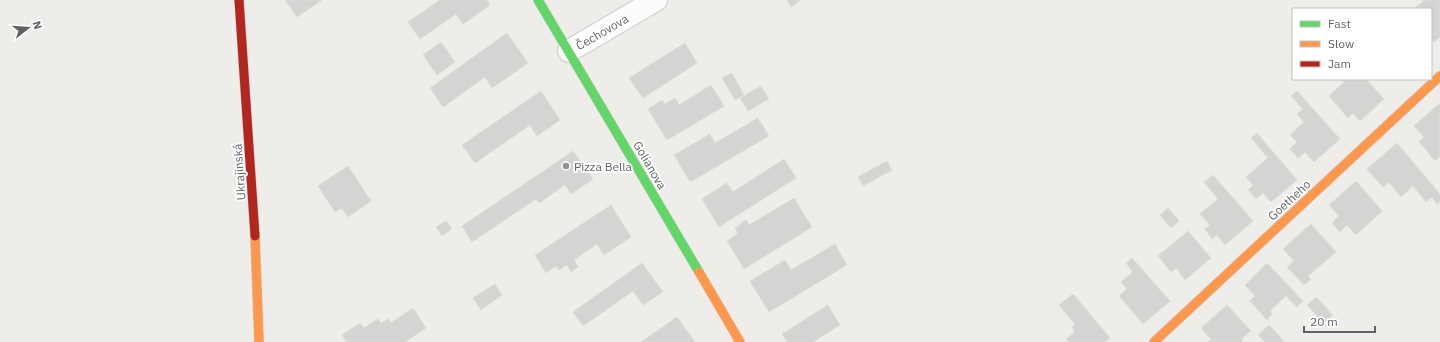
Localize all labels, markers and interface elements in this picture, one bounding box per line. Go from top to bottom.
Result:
north arrow [8,8,48,48]
legend [1292,8,1432,80]
street label: Čechovova [573,11,631,53]
text: Fast [1328,16,1351,31]
text: N [30,19,45,31]
text: Slow [1328,36,1354,51]
text: Jam [1328,56,1351,71]
street label: Golianova [630,138,670,192]
street label: Ukrajinská [230,143,248,201]
place label: Pizza Bella [574,159,633,174]
marker: Pizza Bella [561,161,571,171]
street label: Goetheho [1265,176,1314,223]
scale bar [1304,308,1375,334]
text: 20 m [1310,314,1338,329]

